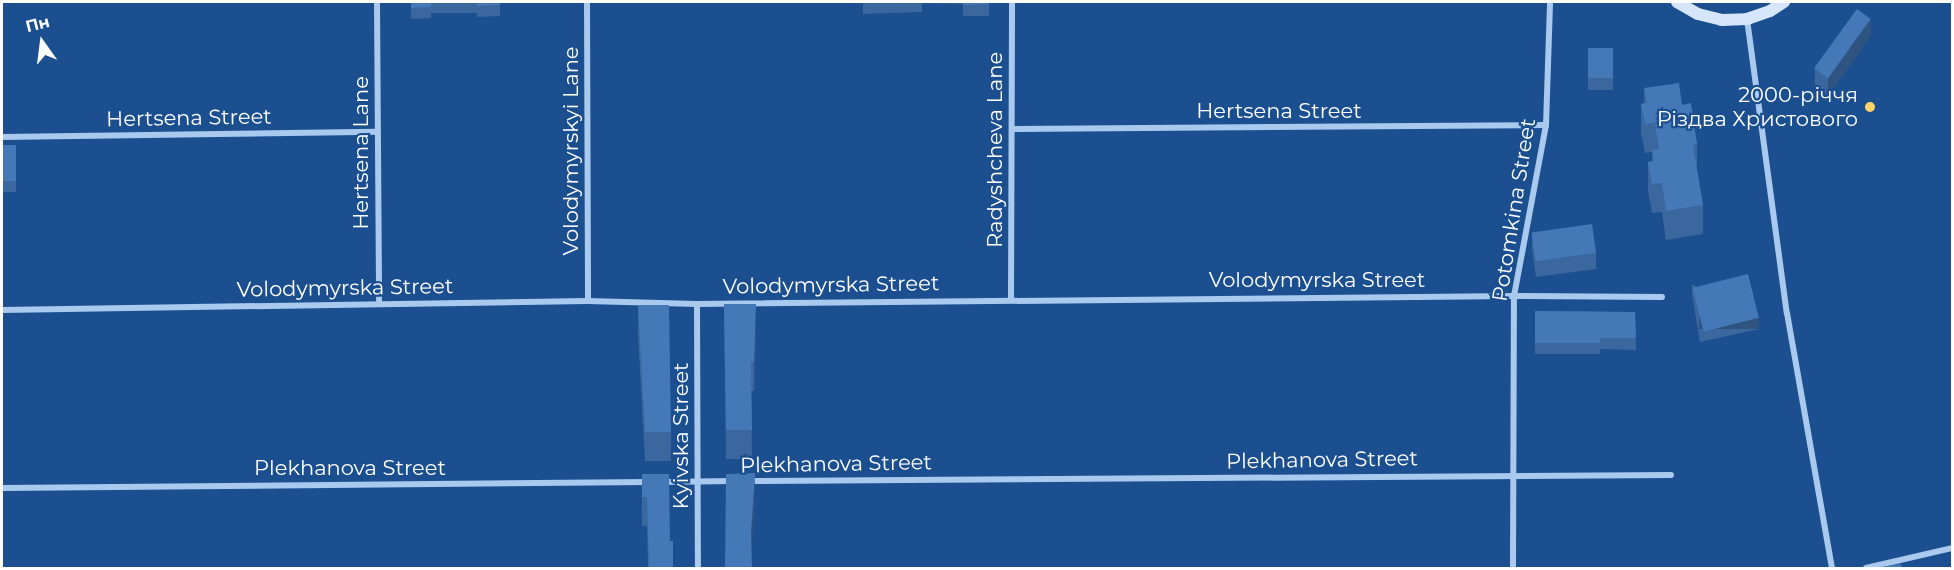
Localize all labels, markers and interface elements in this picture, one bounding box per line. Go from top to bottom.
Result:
north arrow [12,12,72,72]
text: Пн [24,12,52,36]
street label: Volodymyrskyi Lane [558,46,584,256]
street label: Radyshcheva Lane [982,52,1008,248]
street label: Hertsena Lane [348,76,374,230]
place label: 2000-річчя Різдва Христового [1657,82,1858,132]
street label: Hertsena Street [1196,98,1362,124]
marker: 2000-річчя Різдва Христового [1863,100,1877,114]
street label: Hertsena Street [106,104,272,132]
street label: Potomkina Street [1487,117,1541,303]
street label: Volodymyrska Street [1209,267,1425,293]
street label: Volodymyrska Street [722,271,940,299]
street label: Volodymyrska Street [236,274,454,302]
street label: Kyivska Street [668,362,694,510]
street label: Plekhanova Street [1226,446,1418,474]
street label: Plekhanova Street [740,450,932,478]
street label: Plekhanova Street [254,455,446,481]

